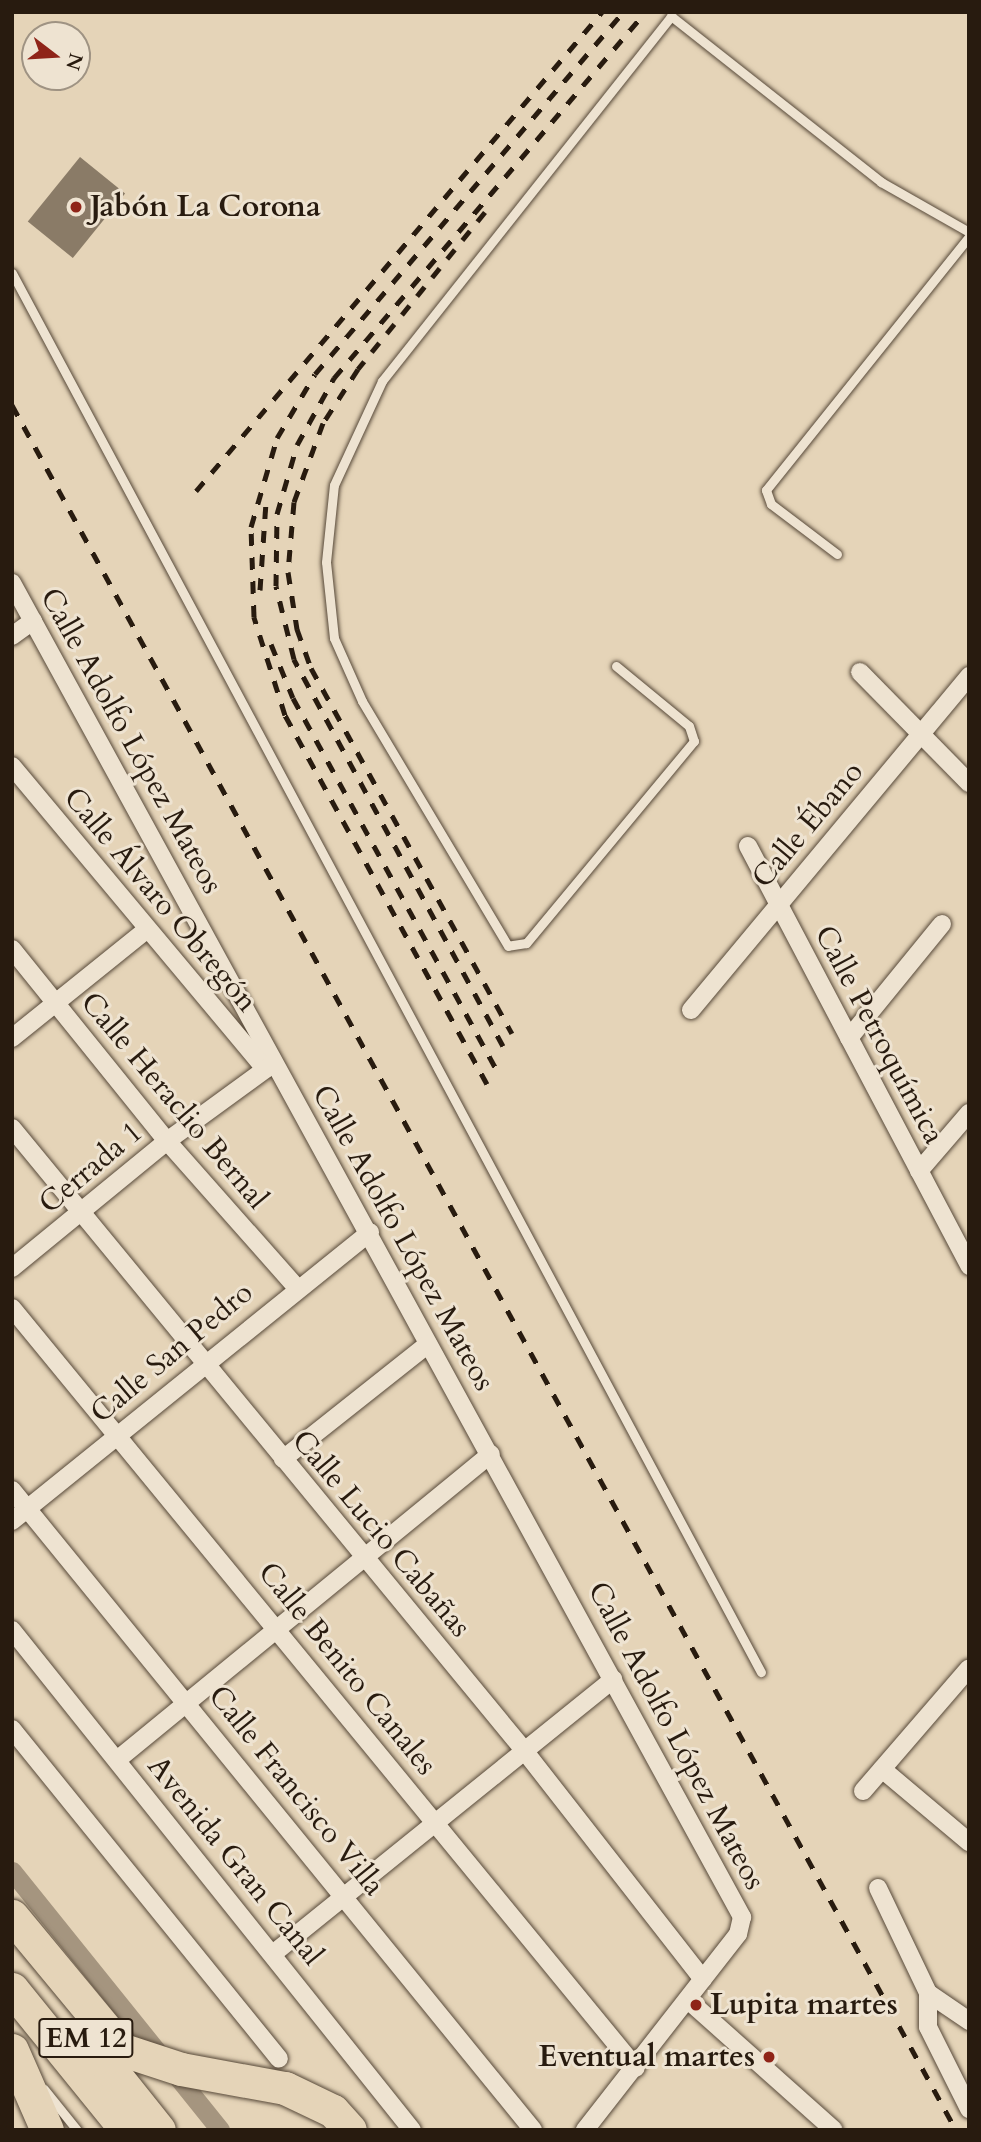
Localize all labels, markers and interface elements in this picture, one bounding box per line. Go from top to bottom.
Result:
north arrow [21,21,91,91]
text: N [59,50,89,73]
place label: Jabón La Corona [90,189,321,225]
marker: Jabón La Corona [68,199,84,215]
street label: Calle Adolfo López Mateos [32,582,230,900]
street label: Calle Ébano [745,755,871,895]
street label: Calle Álvaro Obregón [56,780,264,1020]
street label: Calle Petroquímica [806,920,952,1150]
street label: Calle Heraclio Bernal [73,985,275,1217]
street label: Calle Adolfo López Mateos [304,1079,502,1397]
street label: Cerrada 1 [32,1114,150,1222]
street label: Calle San Pedro [84,1275,260,1431]
street label: Calle Lucio Cabañas [284,1423,478,1645]
street label: Calle Benito Canales [250,1555,444,1783]
street label: Calle Adolfo López Mateos [579,1576,773,1896]
street label: Calle Francisco Villa [200,1679,392,1903]
street label: Avenida Gran Canal [140,1749,330,1973]
place label: Lupita martes [710,1987,898,2023]
marker: Lupita martes [688,1997,704,2013]
road number: EM 12 [37,2014,135,2062]
place label: Eventual martes [538,2039,755,2075]
marker: Eventual martes [761,2049,777,2065]

